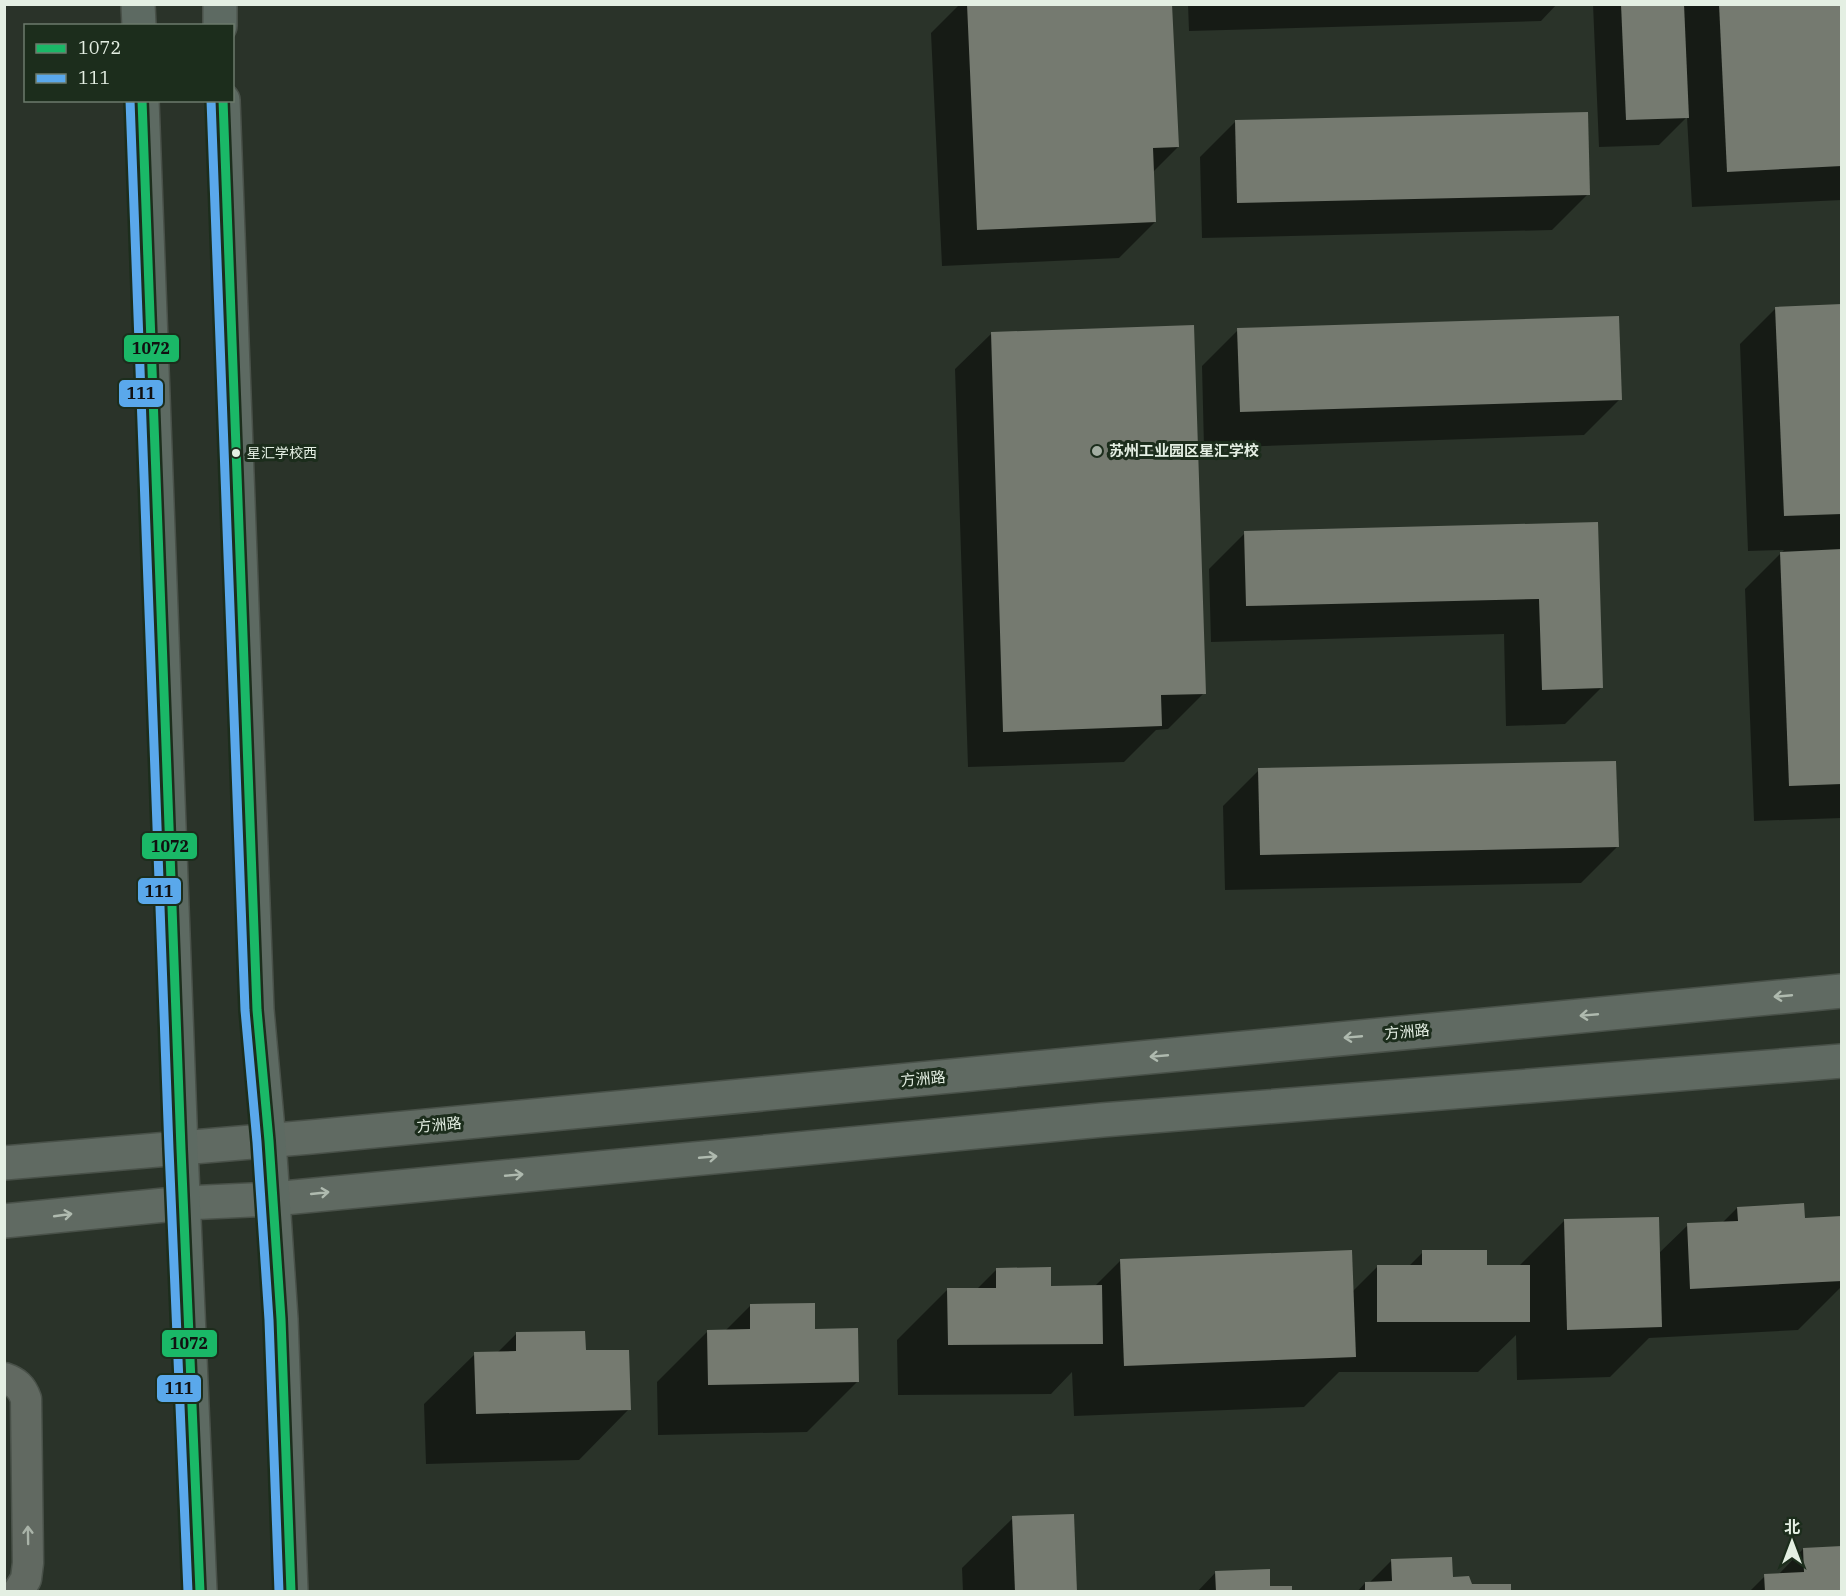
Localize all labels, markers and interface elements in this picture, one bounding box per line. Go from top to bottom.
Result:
legend [24,24,234,102]
text: 1072 [78,36,121,59]
text: 111 [78,66,110,89]
line badge: 1072 [123,334,180,363]
text: 1072 [132,338,170,358]
line badge: 111 [118,379,164,408]
text: 111 [127,383,155,403]
place label: 苏州工业园区星汇学校 [1109,441,1259,460]
place label: 星汇学校西 [247,444,317,462]
marker: 苏州工业园区星汇学校 [1090,444,1104,458]
marker: 星汇学校西 [230,447,242,459]
line badge: 1072 [141,832,198,860]
text: 1072 [151,836,189,856]
line badge: 111 [137,877,182,905]
text: 111 [145,881,173,901]
one-way arrow [1774,991,1794,1002]
one-way arrow [1580,1010,1600,1021]
street label: 方洲路 [1384,1020,1430,1043]
one-way arrow [1344,1032,1364,1043]
one-way arrow [1150,1051,1170,1062]
street label: 方洲路 [900,1067,946,1090]
street label: 方洲路 [416,1113,462,1136]
one-way arrow [697,1151,717,1162]
one-way arrow [503,1169,523,1180]
one-way arrow [309,1187,329,1198]
one-way arrow [52,1209,72,1220]
line badge: 1072 [161,1329,218,1358]
text: 1072 [170,1333,208,1353]
line badge: 111 [156,1374,202,1403]
text: 111 [165,1378,193,1398]
north arrow [1762,1512,1822,1572]
text: 北 [1784,1517,1800,1537]
one-way arrow [22,1526,34,1546]

